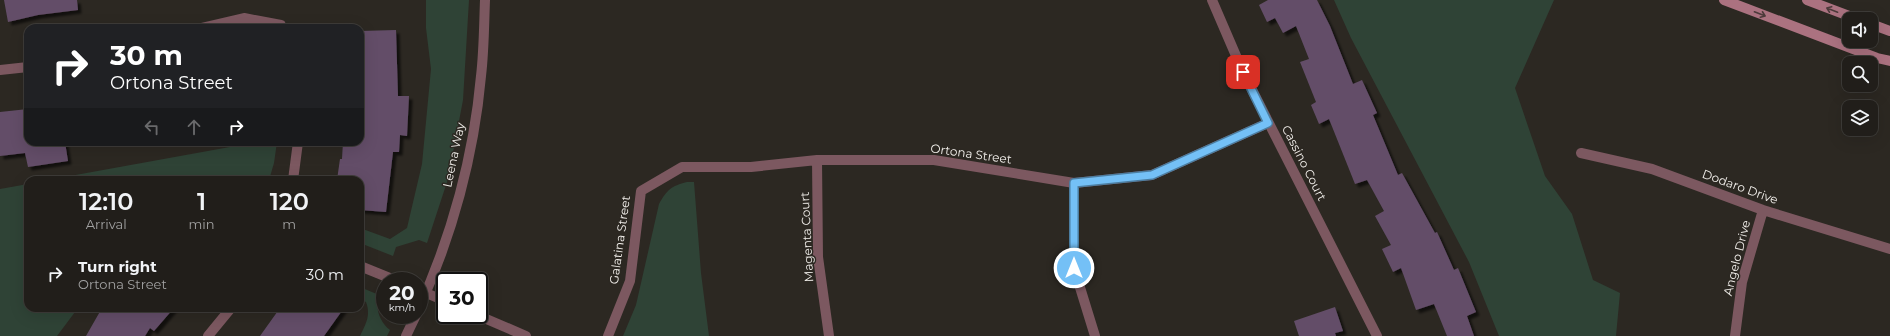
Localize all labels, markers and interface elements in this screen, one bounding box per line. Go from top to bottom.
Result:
one-way arrow [1827,5,1839,13]
one-way arrow [1754,11,1766,19]
map controls [1842,12,1878,136]
button: sound [1842,12,1878,48]
text: 30 m [110,38,183,72]
icon: right [44,40,96,92]
pin [1226,55,1260,89]
button: search [1842,56,1878,92]
icon: arrive [1232,61,1254,83]
text: Ortona Street [110,72,233,94]
button: layers [1842,100,1878,136]
icon: left [141,116,163,138]
icon: ahead [183,116,205,138]
icon: right [225,116,247,138]
street label: Leena Way [439,121,468,189]
street label: Cassino Court [1279,122,1330,203]
street label: Ortona Street [929,140,1013,167]
street label: Dodaro Drive [1700,166,1780,207]
text: 12:10 [79,187,133,216]
text: 1 [197,187,206,216]
text: 120 [270,187,309,216]
street label: Magenta Court [797,191,816,283]
street label: Galatina Street [606,195,633,285]
text: Arrival [86,216,127,232]
text: min [188,216,215,232]
text: m [282,216,296,232]
street label: Angelo Drive [1720,218,1753,297]
position arrow [1053,247,1095,289]
text: Turn right [78,257,157,276]
icon: right [44,263,66,285]
text: 30 m [306,265,344,284]
speed limit sign: 30 [436,272,488,324]
text: Ortona Street [78,276,167,292]
text: 20 [389,281,415,305]
text: km/h [389,301,415,314]

